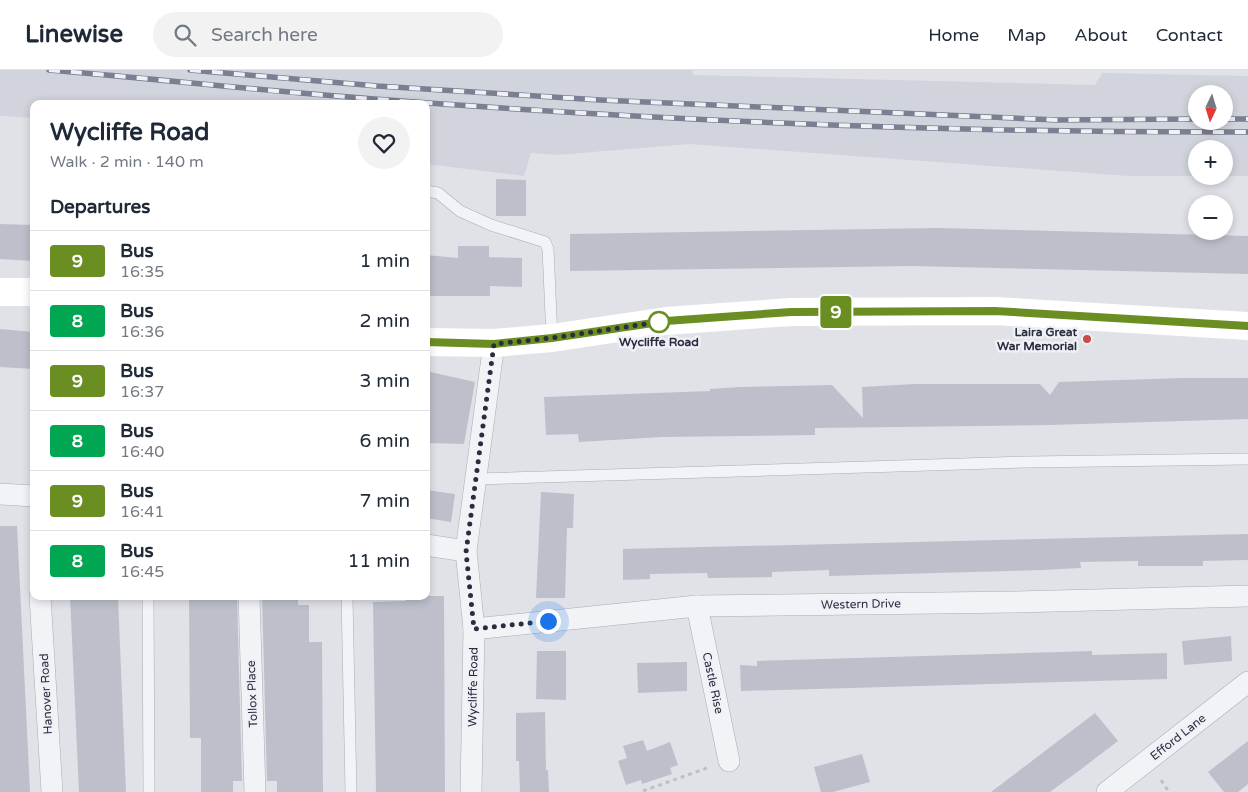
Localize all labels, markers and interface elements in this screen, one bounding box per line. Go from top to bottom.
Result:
search box [153,12,503,57]
text: Linewise [25,20,123,49]
icon: search [171,21,199,49]
text: Search here [211,24,318,46]
text: Home [928,24,979,46]
text: Map [1007,24,1046,46]
text: About [1074,24,1128,46]
text: Contact [1156,24,1223,46]
north arrow [1188,85,1232,130]
map controls [1188,85,1233,240]
button: heart [358,117,410,169]
text: Wycliffe Road [50,118,210,147]
button: + [1188,140,1233,185]
text: Walk · 2 min · 140 m [50,152,204,172]
button: − [1188,195,1233,240]
text: Departures [50,196,150,218]
text: Bus [120,240,154,262]
text: 9 [72,250,83,272]
text: 1 min [359,250,410,272]
text: 16:35 [120,262,164,282]
line badge: 9 [820,296,852,328]
text: Bus [120,300,154,322]
text: 9 [830,301,842,323]
text: 8 [72,310,83,332]
text: 2 min [359,310,410,332]
marker: Wycliffe Road [648,311,670,333]
text: 16:36 [120,322,164,342]
place label: Laira Great War Memorial [997,325,1077,353]
marker: Laira Great War Memorial [1081,333,1093,345]
place label: Wycliffe Road [619,335,699,350]
text: Bus [120,360,154,382]
text: 9 [72,370,83,392]
text: 3 min [359,370,410,392]
text: 16:37 [120,382,164,402]
text: Bus [120,420,154,442]
text: 8 [72,430,83,452]
text: 6 min [359,430,410,452]
text: 16:40 [120,442,164,462]
text: Bus [120,480,154,502]
text: 9 [72,490,83,512]
text: 7 min [359,490,410,512]
text: 16:41 [120,502,164,522]
text: Bus [120,540,154,562]
text: 8 [72,550,83,572]
text: 11 min [347,550,410,572]
text: 16:45 [120,562,164,582]
street label: Western Drive [821,596,901,612]
your location [536,609,561,634]
street label: Wycliffe Road [465,647,481,727]
street label: Castle Rise [700,651,726,715]
street label: Hanover Road [37,653,55,735]
street label: Tollox Place [244,660,260,728]
street label: Efford Lane [1147,711,1209,763]

